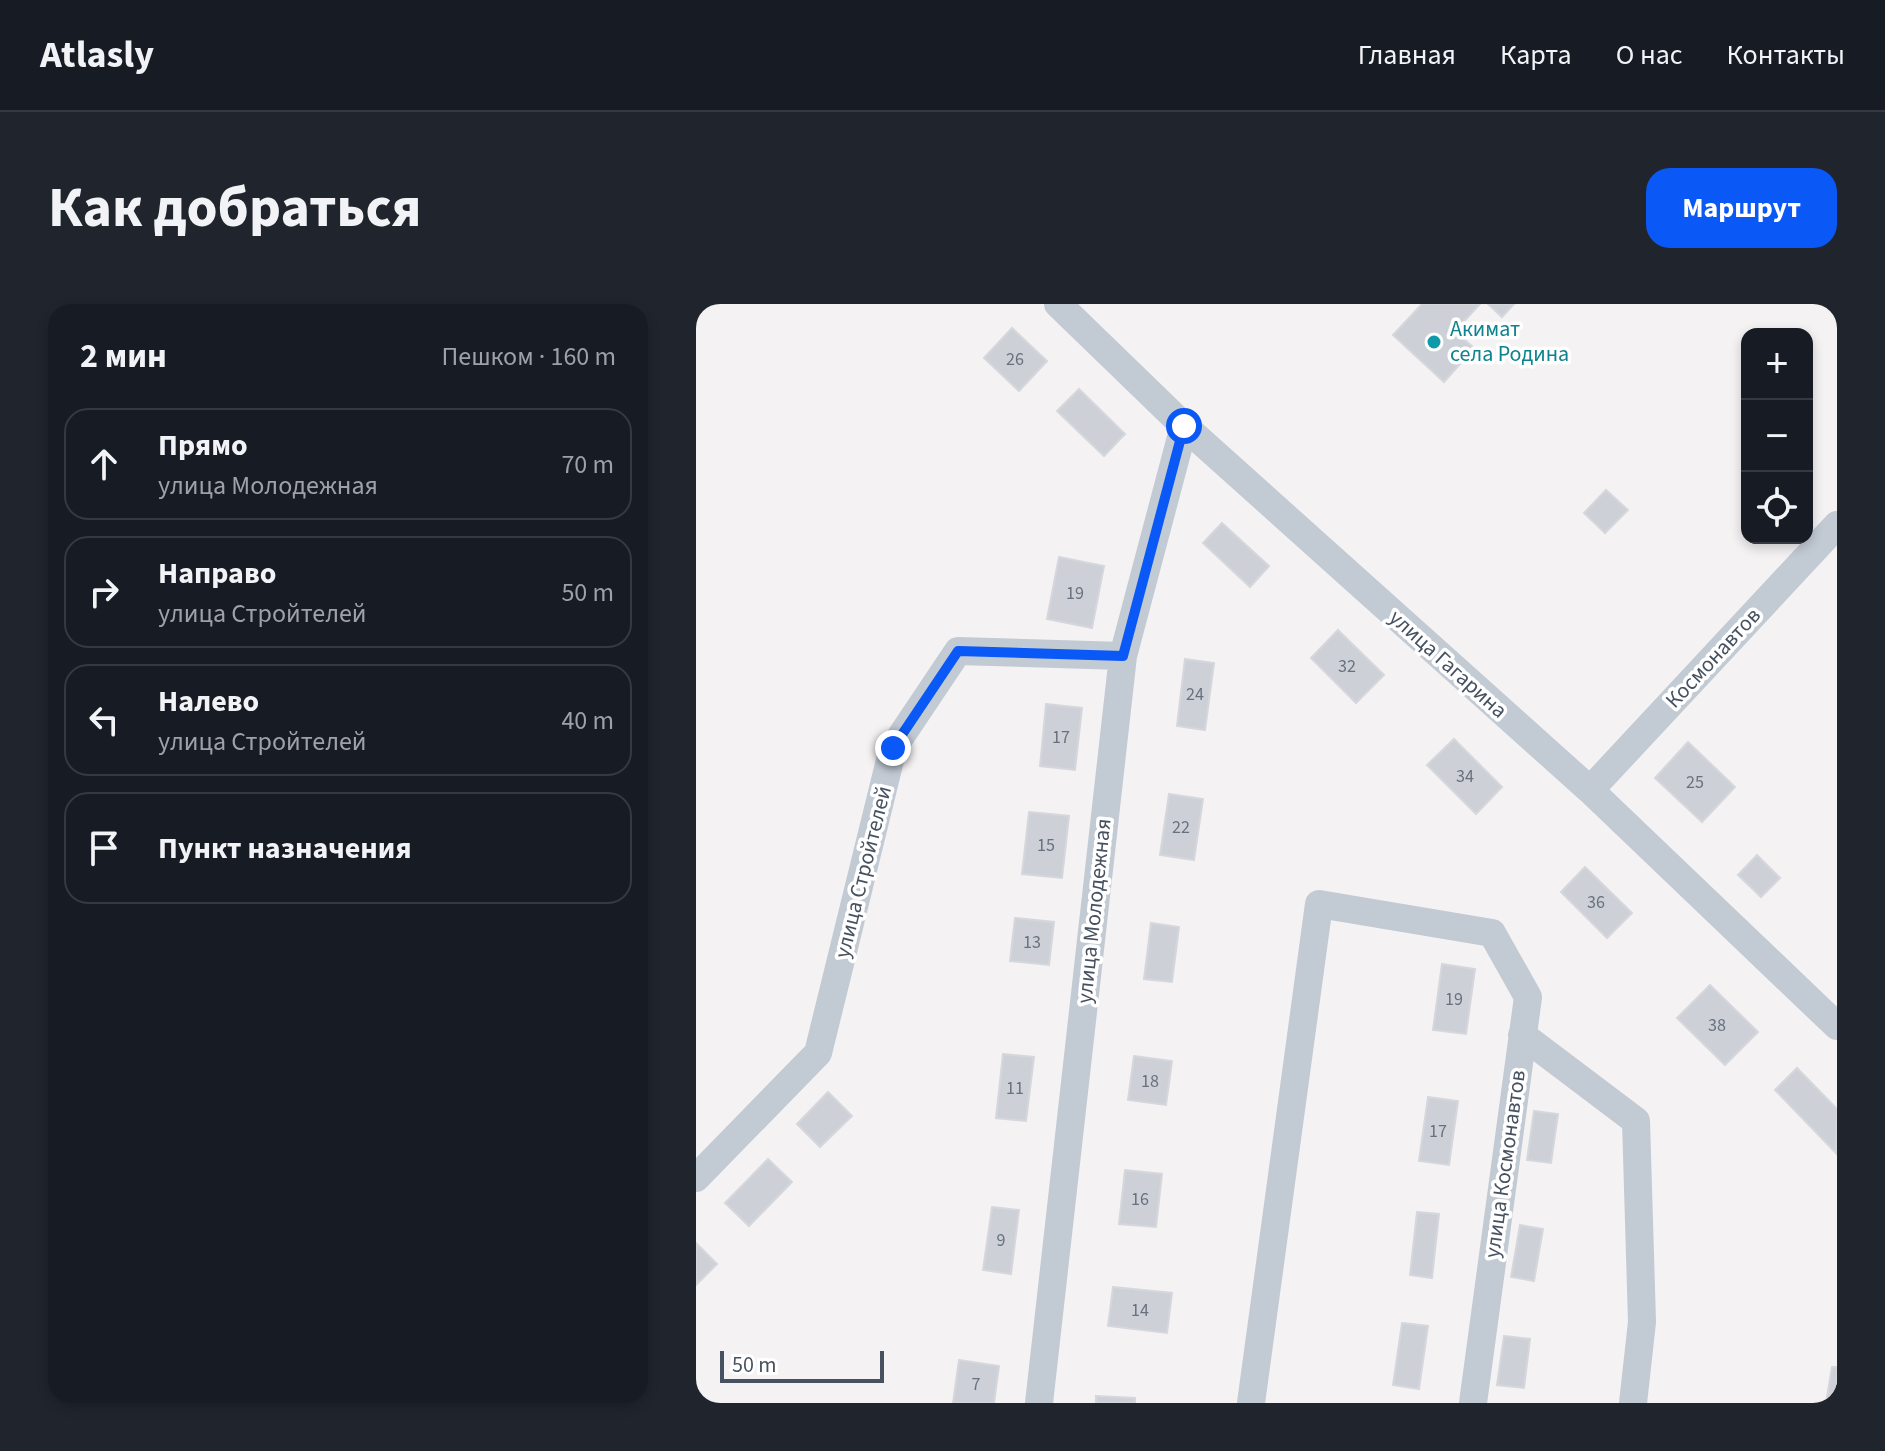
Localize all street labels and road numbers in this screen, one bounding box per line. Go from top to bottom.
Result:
street label: Космонавтов [1658,600,1768,716]
street label: улица Гагарина [1382,602,1514,726]
street label: улица Стройтелей [826,783,900,961]
street label: улица Молодежная [1068,817,1120,1005]
street label: улица Космонавтов [1476,1068,1534,1260]

